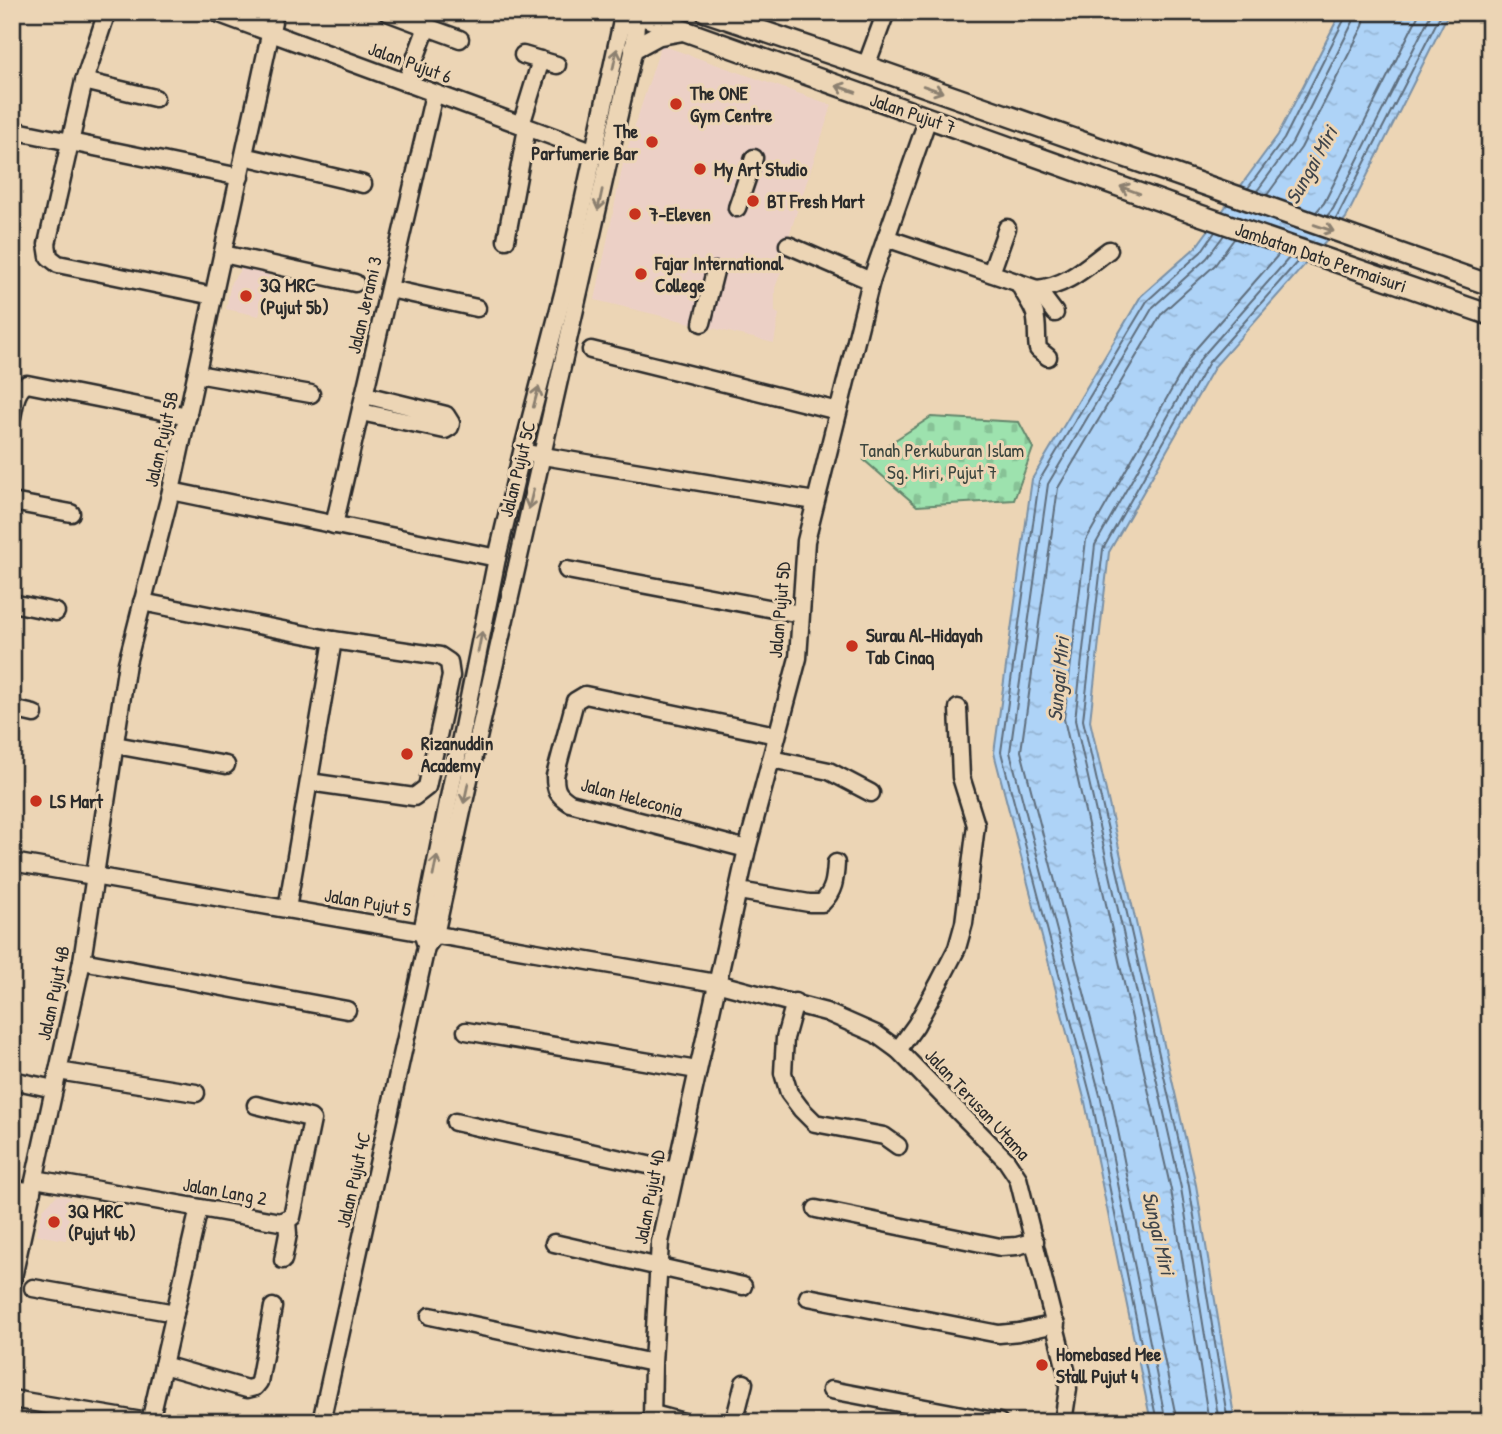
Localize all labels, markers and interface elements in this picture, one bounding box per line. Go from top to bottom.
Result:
street label: Jalan Pujut 6 [365,35,455,89]
one-way arrow [608,48,622,71]
place label: The ONE Gym Centre [689,80,773,129]
one-way arrow [835,82,857,95]
one-way arrow [921,84,943,96]
street label: Jalan Pujut 7 [867,86,959,140]
marker: The ONE Gym Centre [668,96,684,112]
place label: The Parfumerie Bar [531,118,639,166]
water label: Sungai Miri [1278,119,1345,209]
marker: The Parfumerie Bar [644,134,660,150]
place label: My Art Studio [714,156,808,183]
marker: My Art Studio [692,161,708,177]
one-way arrow [1119,183,1141,195]
one-way arrow [593,188,606,211]
place label: BT Fresh Mart [767,188,866,214]
marker: BT Fresh Mart [745,193,761,209]
place label: 7-Eleven [648,201,711,227]
marker: 7-Eleven [627,206,643,222]
street label: Jambatan Dato Permaisuri [1232,215,1410,299]
one-way arrow [1312,223,1334,235]
place label: Fajar International College [654,250,784,299]
street label: Jalan Jerami 3 [340,254,388,356]
marker: Fajar International College [633,266,649,282]
place label: 3Q MRC (Pujut 5b) [260,272,329,320]
marker: 3Q MRC (Pujut 5b) [238,288,254,304]
one-way arrow [530,386,543,409]
street label: Jalan Pujut 5B [137,389,185,489]
street label: Jalan Pujut 5C [493,418,541,520]
park label: Tanah Perkuburan Islam Sg. Miri, Pujut 7 [860,437,1024,485]
one-way arrow [524,487,537,510]
street label: Jalan Pujut 5D [762,561,796,659]
place label: Surau Al-Hidayah Tab Cinaq [865,622,983,671]
one-way arrow [473,632,487,654]
water label: Sungai Miri [1040,633,1076,722]
marker: Surau Al-Hidayah Tab Cinaq [844,638,860,654]
place label: Rizanuddin Academy [421,730,494,779]
marker: Rizanuddin Academy [399,746,415,762]
street label: Jalan Heleconia [578,771,686,823]
one-way arrow [458,781,472,804]
place label: LS Mart [50,788,104,814]
marker: LS Mart [28,793,44,809]
one-way arrow [429,855,442,878]
street label: Jalan Pujut 5 [323,882,413,922]
street label: Jalan Pujut 4B [30,943,76,1043]
street label: Jalan Terusan Utama [919,1043,1037,1166]
street label: Jalan Pujut 4C [329,1130,377,1230]
street label: Jalan Pujut 4D [627,1147,671,1247]
street label: Jalan Lang 2 [181,1171,269,1211]
water label: Sungai Miri [1135,1189,1183,1280]
place label: 3Q MRC (Pujut 4b) [68,1198,136,1246]
marker: 3Q MRC (Pujut 4b) [46,1214,62,1230]
place label: Homebased Mee Stall Pujut 4 [1056,1341,1162,1389]
marker: Homebased Mee Stall Pujut 4 [1034,1357,1050,1373]

